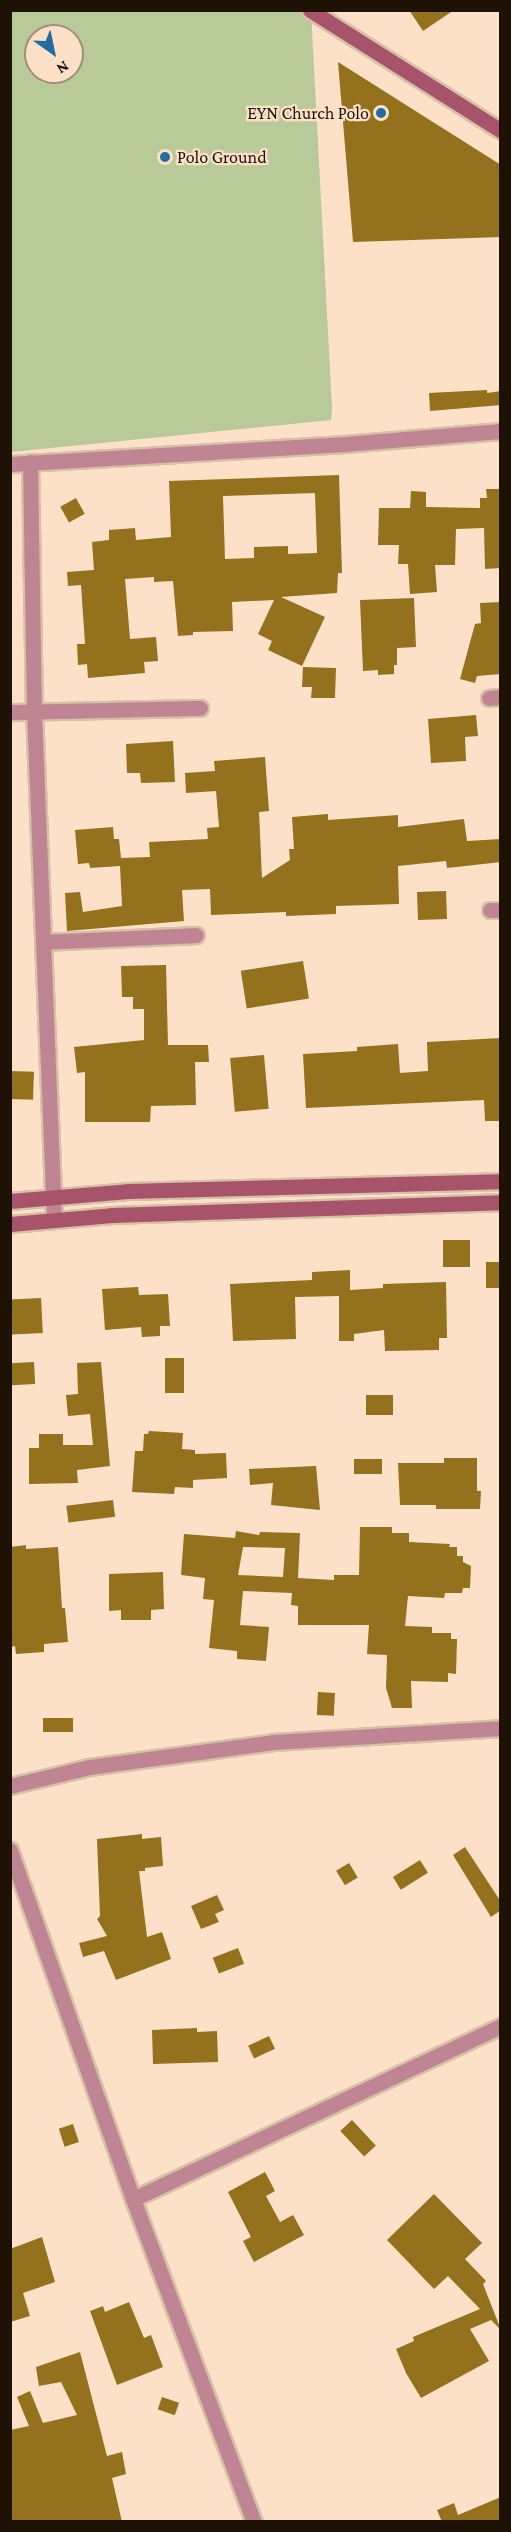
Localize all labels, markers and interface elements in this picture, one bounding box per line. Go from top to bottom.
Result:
north arrow [24,24,84,84]
text: N [54,58,72,78]
place label: EYN Church Polo [247,102,369,124]
marker: EYN Church Polo [374,106,388,120]
place label: Polo Ground [177,146,267,168]
marker: Polo Ground [158,150,172,164]

